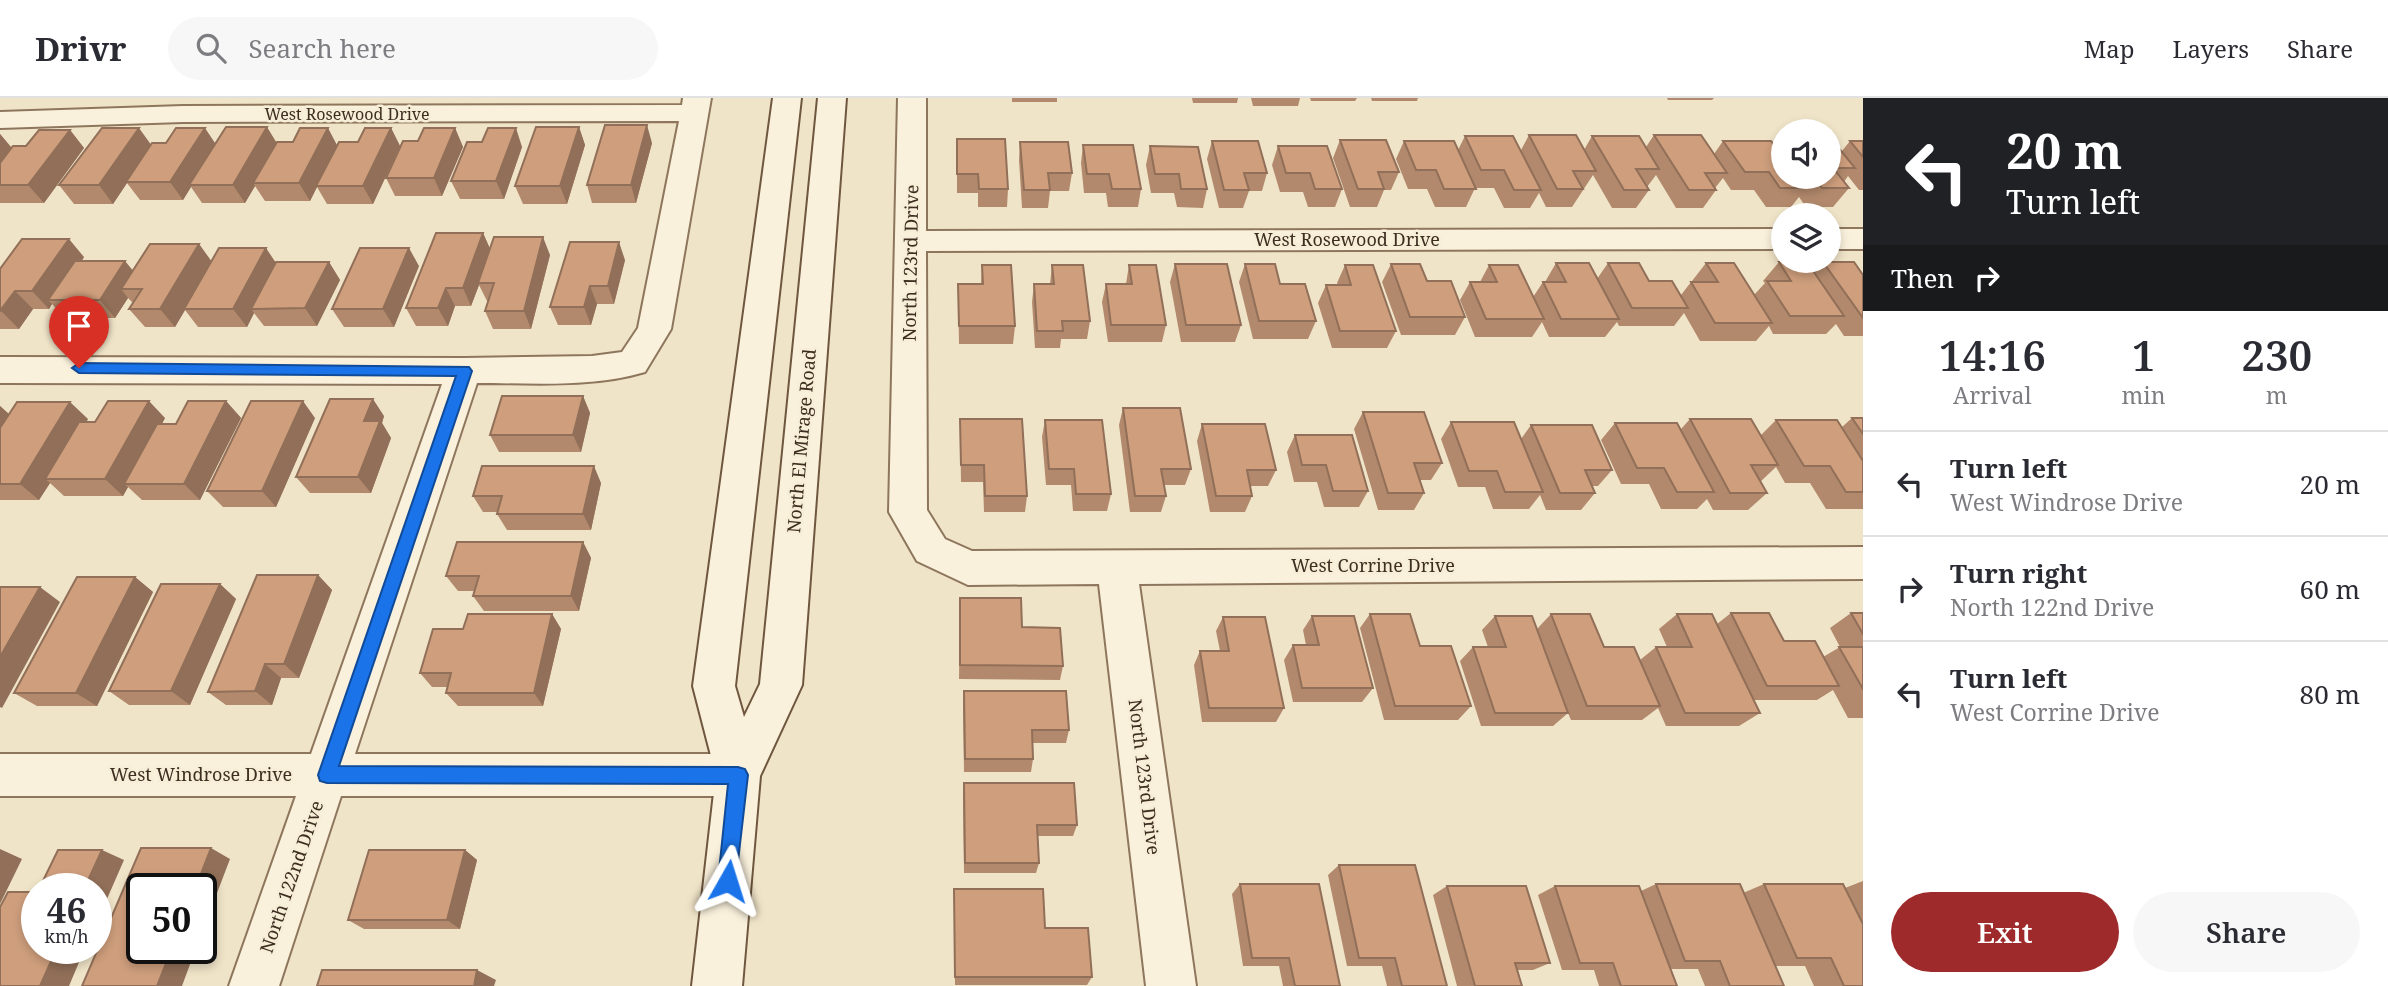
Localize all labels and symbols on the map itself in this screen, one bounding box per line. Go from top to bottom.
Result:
street label: West Rosewood Drive [264,103,430,125]
street label: North 123rd Drive [897,184,923,342]
street label: West Rosewood Drive [1254,227,1440,251]
pin [49,296,109,368]
street label: North El Mirage Road [781,348,821,534]
street label: West Corrine Drive [1291,553,1455,577]
street label: North 123rd Drive [1124,698,1166,856]
street label: West Windrose Drive [110,762,292,786]
street label: North 122nd Drive [254,797,328,956]
position arrow [691,844,765,918]
speed limit sign: 50 [126,873,217,964]

